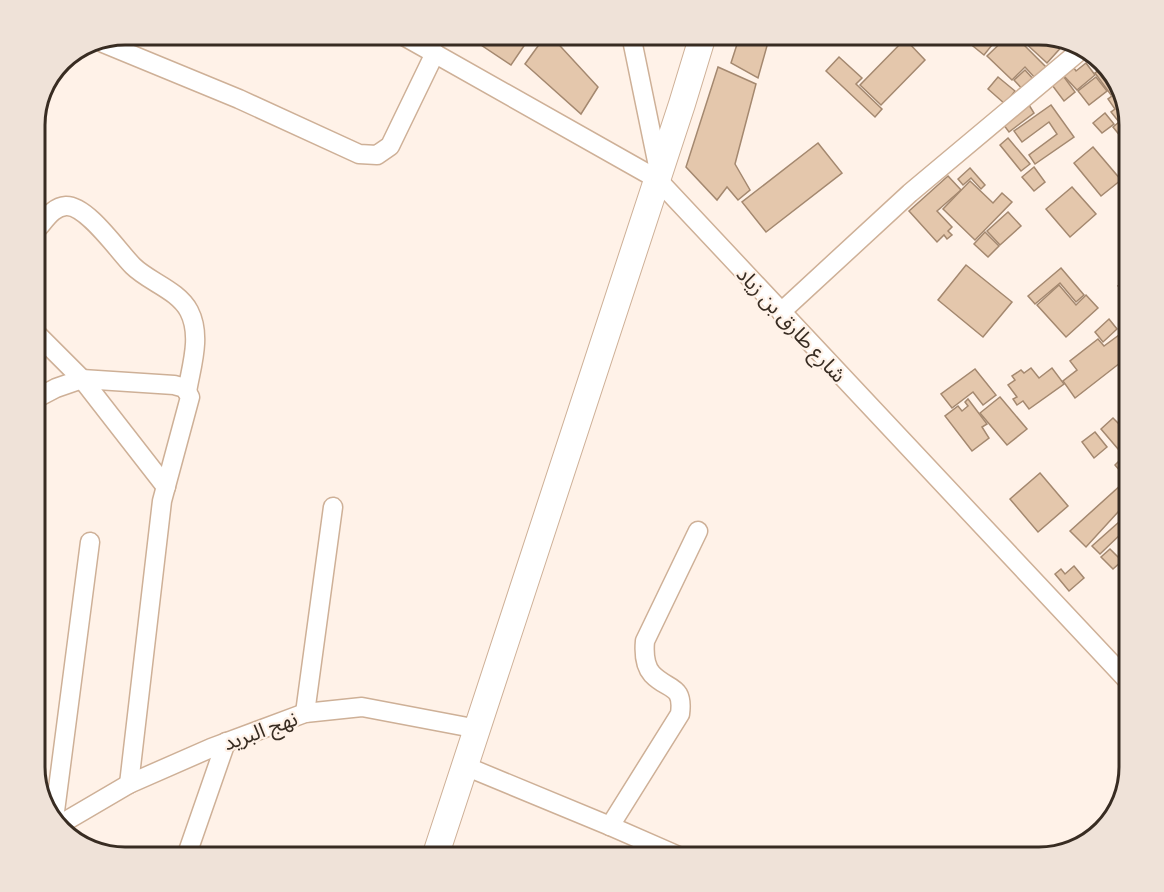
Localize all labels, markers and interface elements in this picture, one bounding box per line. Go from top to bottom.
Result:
street label: شارع طارق بن زياد [730,259,854,389]
street label: نهج البريد [218,702,302,758]

